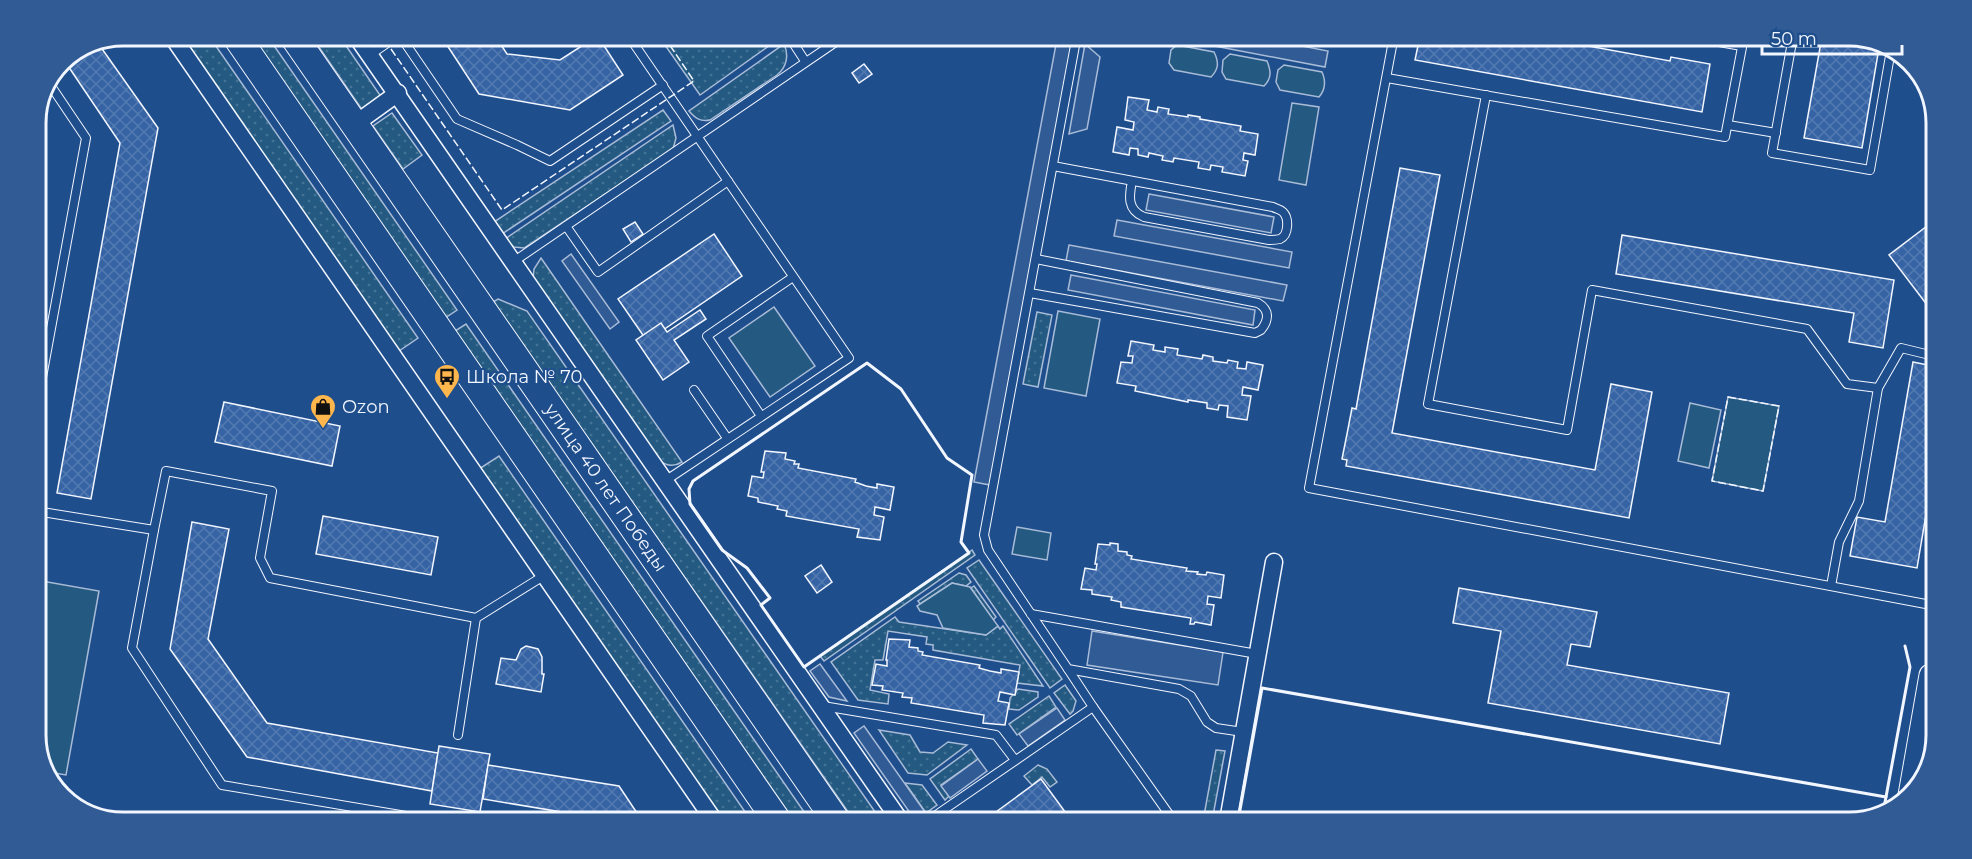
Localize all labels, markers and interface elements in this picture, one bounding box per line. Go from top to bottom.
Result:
scale bar [1762,18,1902,56]
text: 50 m [1771,28,1817,50]
bus stop icon: Школа № 70 [432,362,462,400]
place label: Школа № 70 [466,366,582,388]
shop icon: Ozon [308,392,338,430]
place label: Ozon [342,396,390,418]
street label: улица 40 лет Победы [539,398,672,576]

